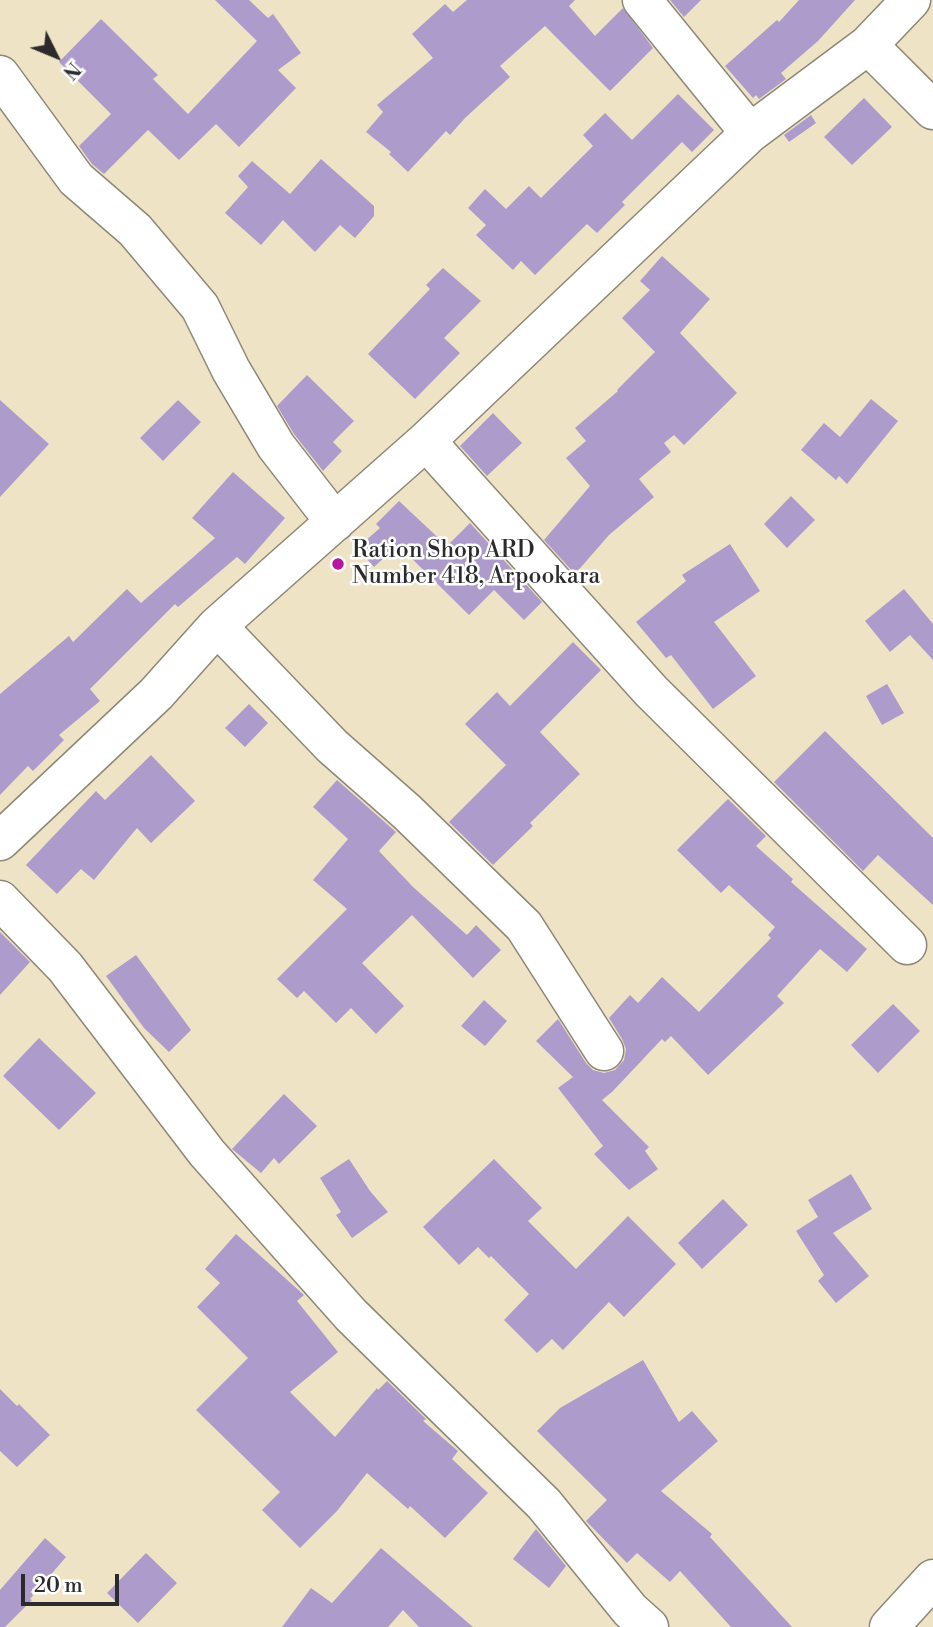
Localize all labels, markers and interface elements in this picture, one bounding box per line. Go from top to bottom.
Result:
north arrow [21,21,91,91]
text: N [57,57,85,84]
place label: Ration Shop ARD Number 418, Arpookara [352,537,600,591]
marker: Ration Shop ARD Number 418, Arpookara [330,556,346,572]
scale bar [24,1560,122,1604]
text: 20 m [34,1573,83,1599]

